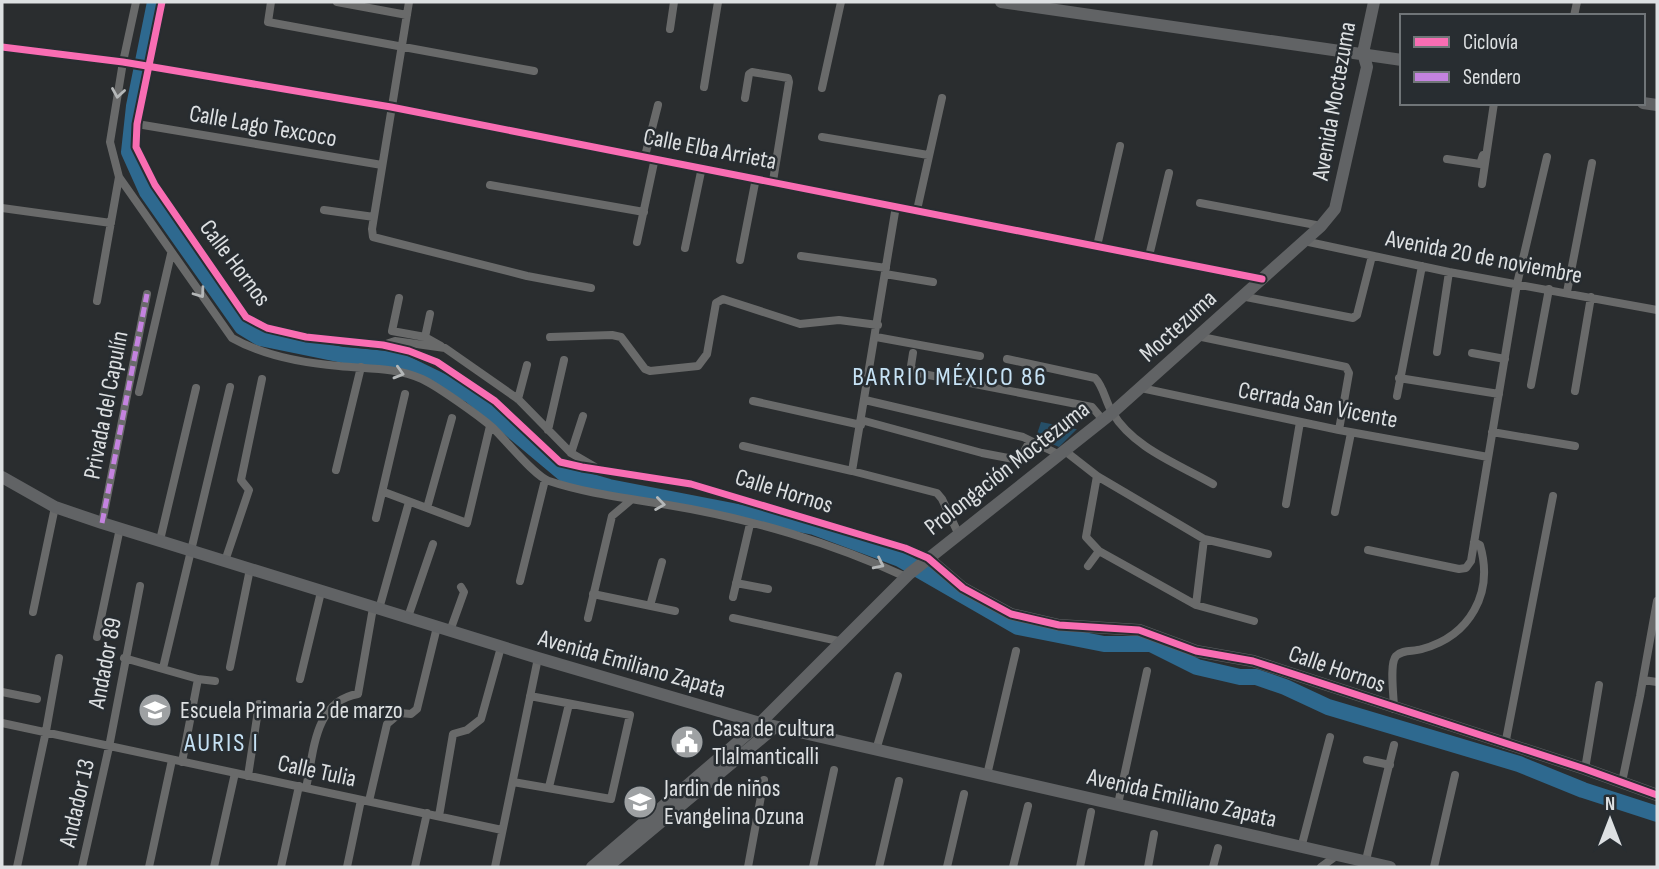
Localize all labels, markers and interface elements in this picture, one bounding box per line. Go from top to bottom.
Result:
legend [1400,14,1645,105]
street label: Avenida Moctezuma [1306,20,1362,183]
text: Ciclovía [1463,30,1518,55]
text: Sendero [1463,65,1521,90]
one-way arrow [111,87,126,99]
street label: Calle Lago Texcoco [187,99,339,153]
street label: Calle Elba Arrieta [641,122,779,176]
street label: Calle Hornos [193,214,277,312]
street label: Avenida 20 de noviembre [1382,224,1585,290]
street label: Moctezuma [1133,284,1223,368]
one-way arrow [191,285,204,298]
street label: Privada del Capulín [77,328,135,482]
district label: BARRIO MÉXICO 86 [852,362,1048,393]
one-way arrow [393,365,405,379]
street label: Cerrada San Vicente [1236,375,1400,435]
street label: Prolongación Moctezuma [919,394,1095,542]
street label: Calle Hornos [732,462,836,520]
one-way arrow [654,496,666,511]
one-way arrow [872,556,884,570]
street label: Andador 89 [82,615,128,712]
street label: Avenida Emiliano Zapata [534,623,729,705]
street label: Calle Hornos [1285,639,1389,699]
school or university icon: Escuela Primaria 2 de marzo [136,691,174,729]
place label: Escuela Primaria 2 de marzo [180,696,403,725]
place label: Casa de cultura Tlalmanticalli [712,714,835,771]
public building icon: Casa de cultura Tlalmanticalli [668,723,706,761]
district label: AURIS I [183,728,260,759]
street label: Calle Tulia [275,749,359,793]
street label: Andador 13 [53,756,101,851]
street label: Avenida Emiliano Zapata [1083,762,1280,834]
place label: Jardin de niños Evangelina Ozuna [663,774,804,831]
school or university icon: Jardin de niños Evangelina Ozuna [621,783,659,821]
north arrow [1575,785,1645,855]
text: N [1605,793,1615,816]

